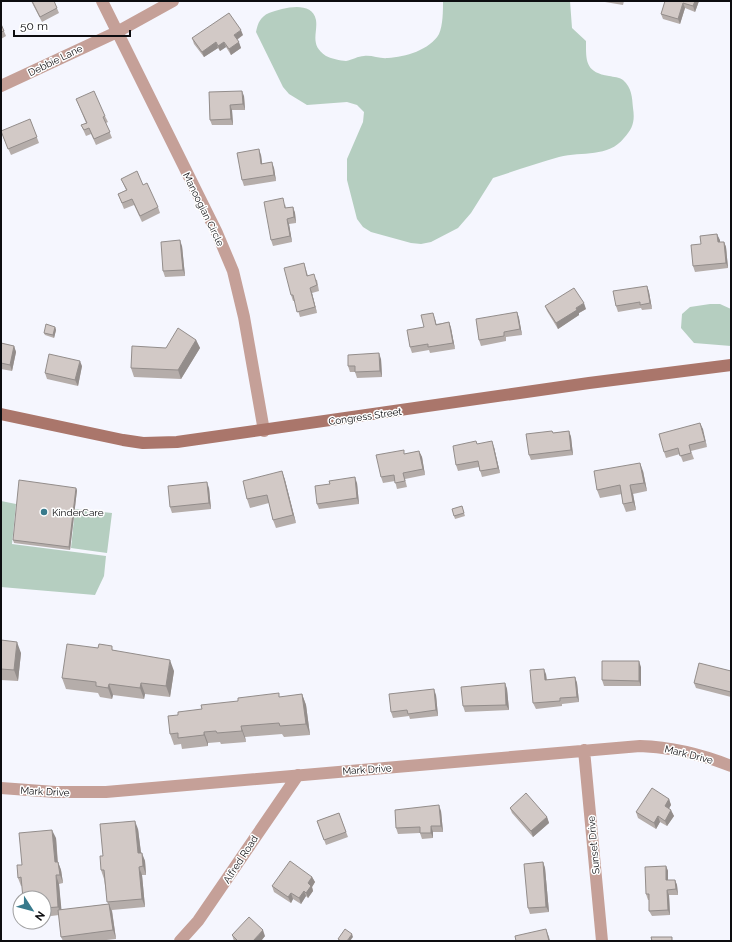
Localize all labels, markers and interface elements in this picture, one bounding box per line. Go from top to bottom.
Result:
scale bar [14,12,130,38]
text: 50 m [20,19,48,33]
street label: Debbie Lane [26,43,84,78]
street label: Manoogian Circle [181,171,226,248]
street label: Congress Street [328,406,403,427]
marker: KinderCare [39,507,49,517]
place label: KinderCare [52,507,104,518]
street label: Mark Drive [664,743,714,766]
street label: Mark Drive [342,762,392,777]
street label: Mark Drive [20,785,70,798]
street label: Sunset Drive [585,815,602,874]
street label: Alfred Road [221,833,260,885]
north arrow [12,890,52,930]
text: N [32,908,47,923]

